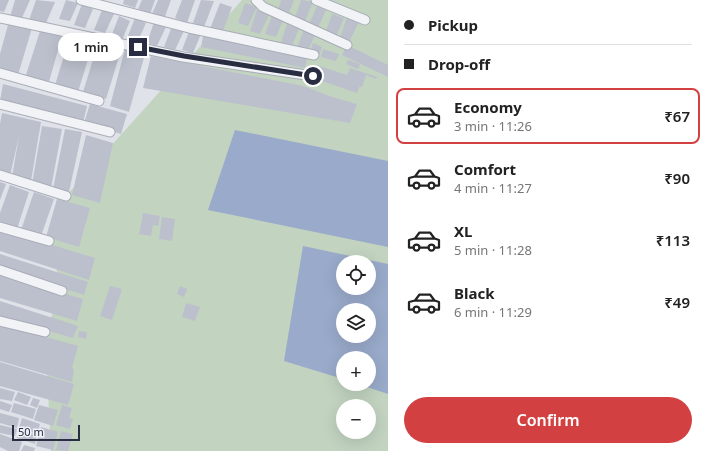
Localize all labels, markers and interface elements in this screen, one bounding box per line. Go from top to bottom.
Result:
text: Pickup [428,15,478,35]
callout: 1 min [58,33,124,61]
text: 1 min [73,38,109,56]
route end [129,38,147,56]
text: Drop-off [428,54,490,74]
route start [304,67,322,85]
text: Economy [454,97,522,117]
icon: car [406,98,442,134]
text: ₹67 [664,106,690,126]
text: 3 min · 11:26 [454,117,532,135]
text: Comfort [454,159,516,179]
icon: car [406,160,442,196]
text: ₹90 [664,168,690,188]
text: 4 min · 11:27 [454,179,532,197]
text: XL [454,221,472,241]
icon: car [406,222,442,258]
text: ₹113 [656,230,690,250]
text: 5 min · 11:28 [454,241,532,259]
map controls [336,255,376,439]
button: locate [336,255,376,295]
text: Black [454,283,494,303]
icon: car [406,284,442,320]
text: ₹49 [664,292,690,312]
button: layers [336,303,376,343]
text: 6 min · 11:29 [454,303,532,321]
button: + [336,351,376,391]
button: Confirm [404,397,692,443]
button: − [336,399,376,439]
scale bar [12,423,80,442]
text: 50 m [18,424,44,439]

